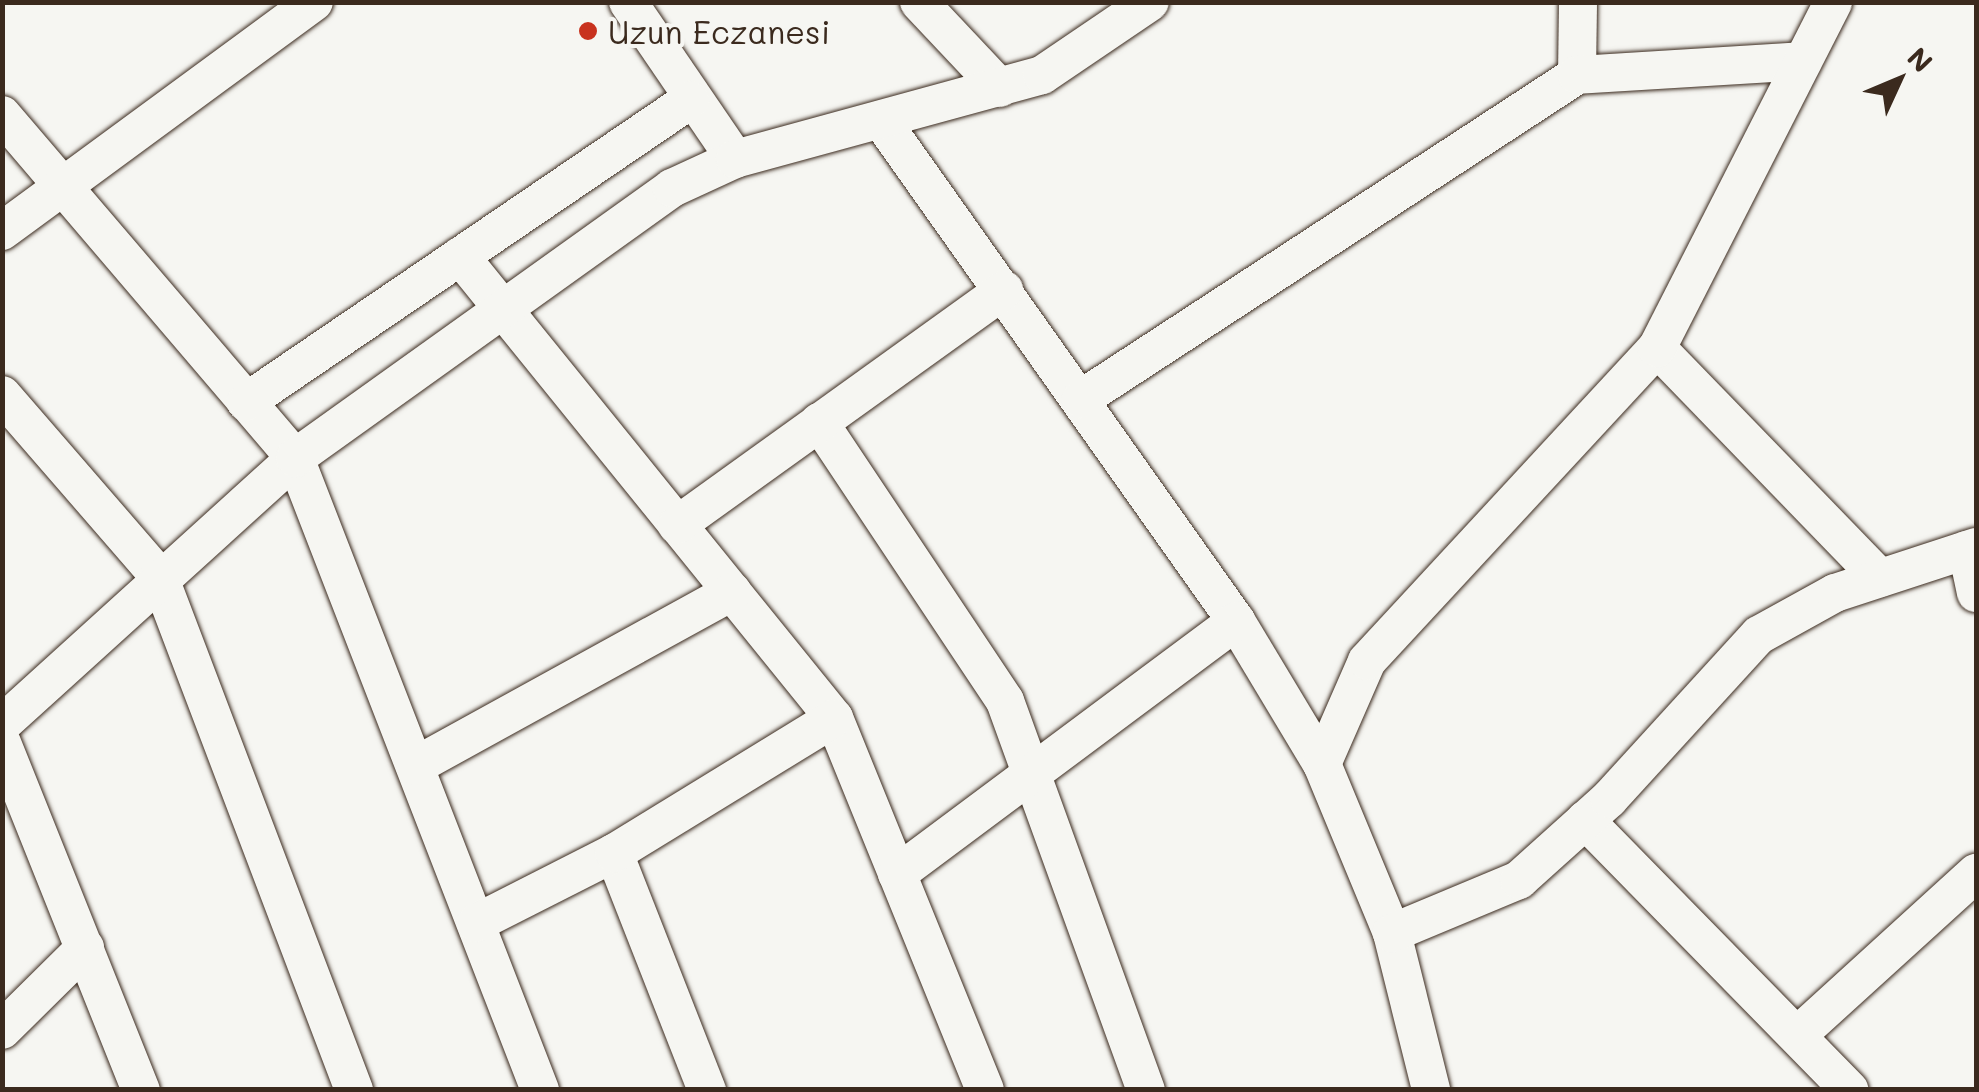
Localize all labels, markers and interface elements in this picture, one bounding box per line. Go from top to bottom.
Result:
place label: Uzun Eczanesi [608,12,830,50]
marker: Uzun Eczanesi [577,20,599,42]
north arrow [1849,30,1949,130]
text: N [1900,39,1941,79]

